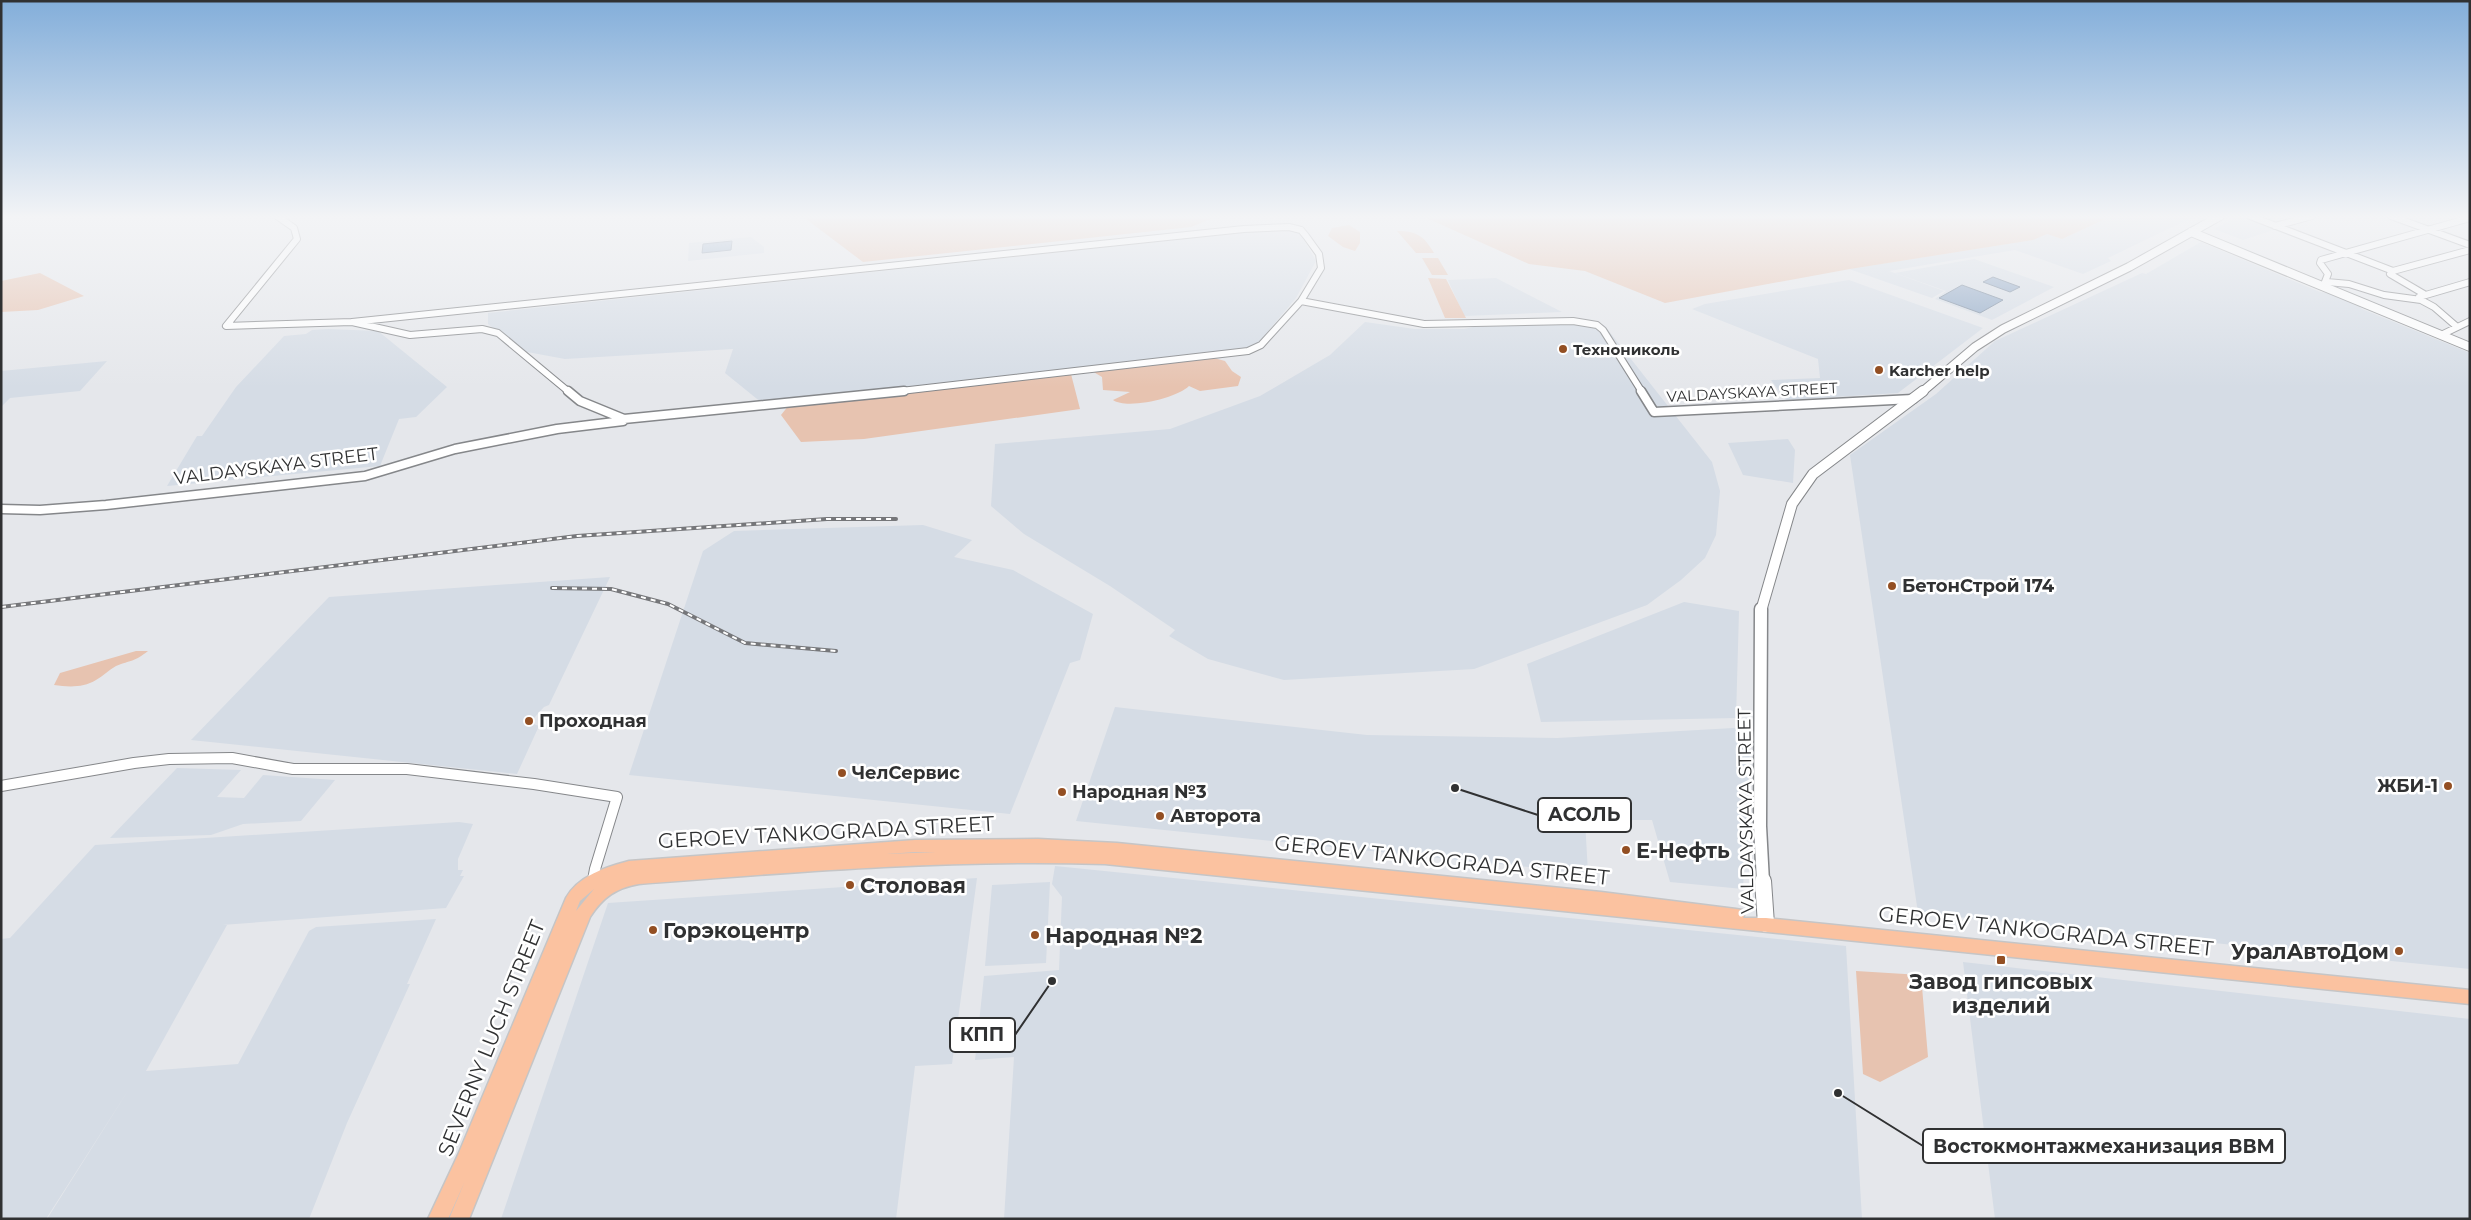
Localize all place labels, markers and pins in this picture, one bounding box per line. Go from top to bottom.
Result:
place label: Технониколь [1573,340,1679,359]
marker: Технониколь [1557,343,1569,355]
place label: Karcher help [1889,361,1990,380]
marker: Karcher help [1873,364,1885,376]
place label: БетонСтрой 174 [1902,575,2055,597]
marker: БетонСтрой 174 [1886,580,1898,592]
place label: Проходная [539,710,647,732]
marker: Проходная [523,715,535,727]
place label: ЧелСервис [852,762,960,784]
marker: ЧелСервис [836,767,848,779]
place label: ЖБИ-1 [2377,775,2438,797]
marker: ЖБИ-1 [2442,780,2454,792]
place label: Народная №3 [1072,781,1207,803]
marker: Народная №3 [1056,786,1068,798]
callout: АСОЛЬ [1538,798,1631,832]
place label: Авторота [1170,805,1261,827]
marker: Авторота [1154,810,1166,822]
place label: E-Нефть [1636,838,1730,863]
marker: E-Нефть [1620,844,1632,856]
place label: Столовая [860,873,966,898]
marker: Столовая [844,879,856,891]
place label: Горэкоцентр [663,918,809,943]
place label: Народная №2 [1045,923,1202,948]
marker: Горэкоцентр [647,924,659,936]
marker: Народная №2 [1029,929,1041,941]
place label: УралАвтоДом [2231,939,2389,964]
marker: УралАвтоДом [2393,945,2405,957]
marker: Завод гипсовых изделий [1995,954,2007,966]
place label: Завод гипсовых изделий [1908,969,2093,1018]
callout: КПП [950,1018,1015,1052]
callout: Востокмонтажмеханизация ВВМ [1923,1129,2285,1163]

